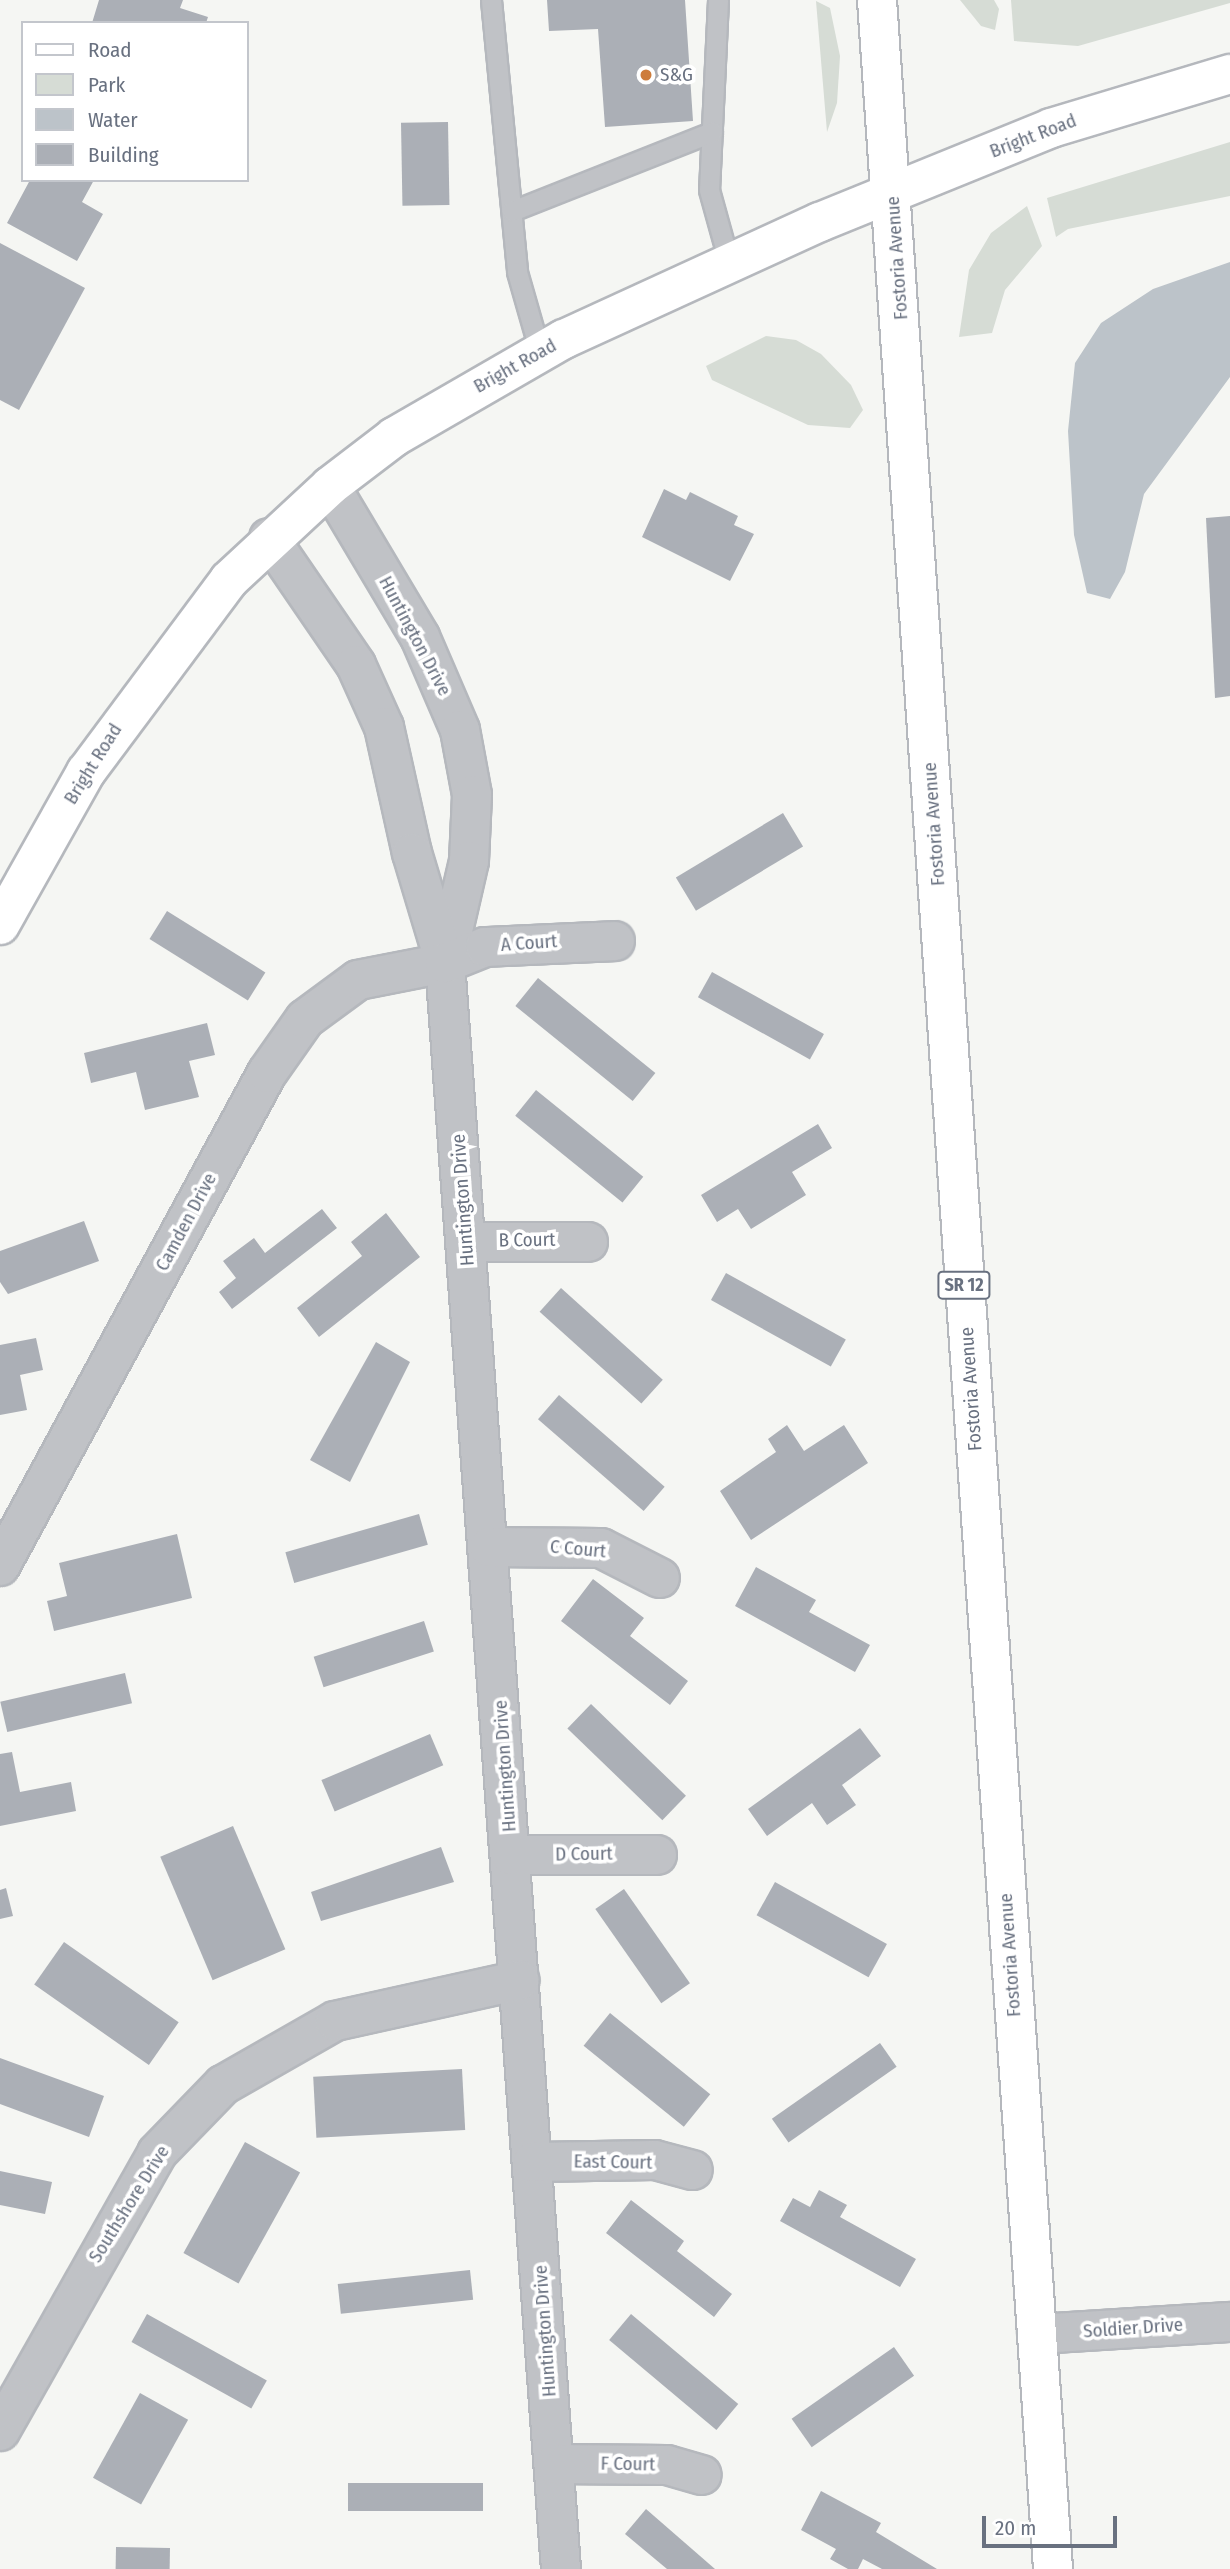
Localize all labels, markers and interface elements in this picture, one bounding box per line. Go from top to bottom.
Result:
legend [21,21,248,182]
text: Road [88,37,132,63]
place label: S&G [660,64,693,86]
marker: S&G [638,67,654,83]
text: Park [88,72,125,98]
text: Water [88,107,138,133]
street label: Bright Road [987,109,1079,163]
text: Building [88,142,159,168]
street label: Fostoria Avenue [881,195,913,321]
street label: Bright Road [470,334,560,398]
street label: Huntington Drive [374,572,456,700]
street label: Bright Road [59,719,127,809]
street label: Fostoria Avenue [918,761,950,887]
street label: A Court [500,930,558,956]
street label: Huntington Drive [447,1133,479,1267]
street label: Camden Drive [151,1169,221,1275]
street label: B Court [498,1228,556,1252]
road number: SR 12 [936,1270,992,1300]
street label: Fostoria Avenue [955,1326,987,1452]
street label: C Court [549,1535,607,1563]
street label: Huntington Drive [489,1699,521,1833]
street label: D Court [555,1842,613,1866]
street label: Fostoria Avenue [994,1892,1026,2018]
street label: Southshore Drive [84,2141,174,2267]
street label: East Court [573,2150,653,2174]
street label: Huntington Drive [529,2264,561,2398]
street label: Soldier Drive [1082,2313,1184,2343]
street label: F Court [600,2452,656,2476]
scale bar [985,2502,1120,2546]
text: 20 m [995,2515,1036,2541]

